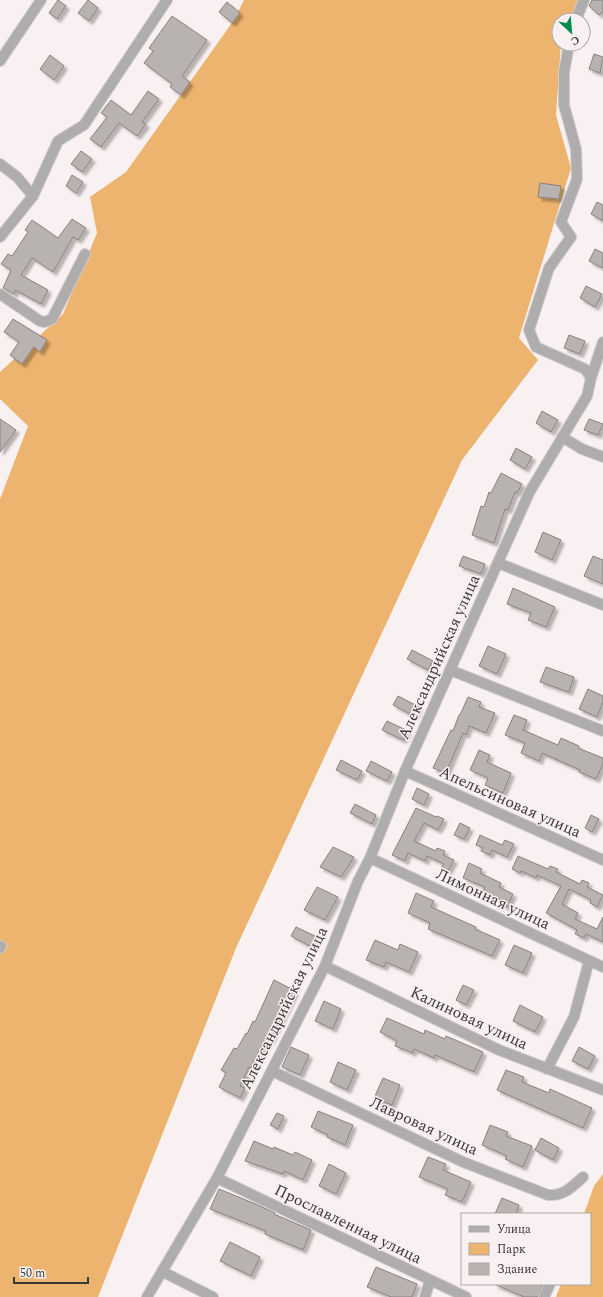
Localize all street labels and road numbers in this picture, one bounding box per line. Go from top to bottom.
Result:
street label: Александрийская улица [392,570,486,743]
street label: Апельсиновая улица [435,760,585,844]
street label: Лимонная улица [432,862,554,936]
street label: Александрийская улица [234,922,334,1093]
street label: Калиновая улица [406,980,532,1056]
street label: Лавровая улица [366,1090,482,1162]
street label: Прославленная улица [270,1178,426,1270]

